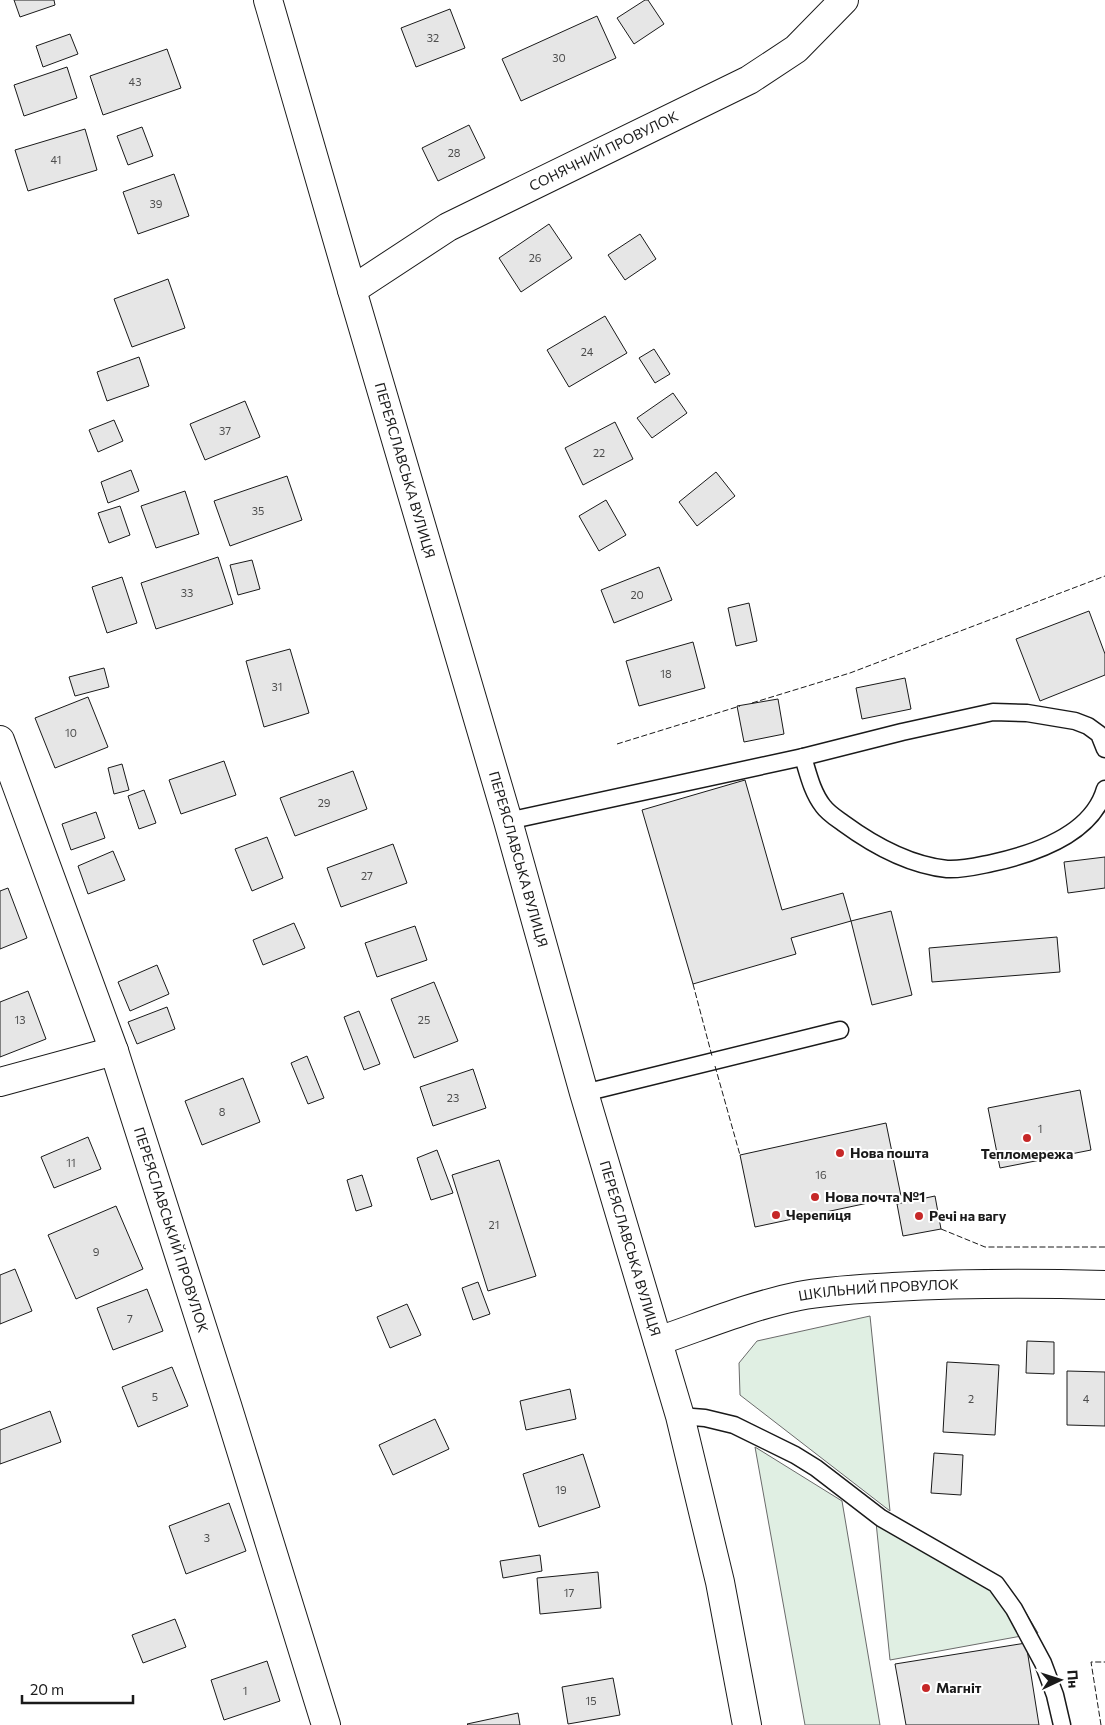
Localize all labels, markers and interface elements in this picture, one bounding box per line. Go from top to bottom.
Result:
house number: 32 [427,31,439,44]
house number: 30 [552,51,566,64]
house number: 43 [129,75,141,88]
street label: СОНЯЧНИЙ ПРОВУЛОК [526,107,681,194]
house number: 28 [448,146,461,159]
house number: 41 [51,153,61,166]
house number: 39 [150,197,163,210]
house number: 26 [529,251,542,264]
house number: 24 [581,345,594,358]
street label: ПЕРЕЯСЛАВСЬКА ВУЛИЦЯ [372,380,439,560]
house number: 37 [219,424,231,437]
house number: 22 [593,446,605,459]
house number: 35 [252,504,264,517]
house number: 33 [181,586,193,599]
house number: 20 [630,588,644,601]
house number: 18 [660,667,672,680]
house number: 31 [272,680,282,693]
house number: 10 [65,726,77,739]
street label: ПЕРЕЯСЛАВСЬКА ВУЛИЦЯ [486,769,552,949]
house number: 29 [318,796,331,809]
house number: 27 [361,869,373,882]
house number: 13 [15,1013,25,1026]
house number: 25 [418,1013,430,1026]
house number: 23 [447,1091,459,1104]
house number: 8 [219,1105,226,1118]
house number: 1 [1038,1122,1042,1135]
street label: ПЕРЕЯСЛАВСЬКИЙ ПРОВУЛОК [131,1125,212,1335]
marker: Тепломережа [1021,1132,1033,1144]
place label: Нова пошта [850,1144,929,1161]
place label: Тепломережа [981,1145,1073,1162]
marker: Нова пошта [834,1147,846,1159]
house number: 11 [66,1156,76,1169]
street label: ПЕРЕЯСЛАВСЬКА ВУЛИЦЯ [597,1159,665,1338]
house number: 16 [815,1168,827,1181]
place label: Нова почта №1 [825,1188,925,1205]
marker: Нова почта №1 [809,1191,821,1203]
place label: Черепиця [786,1206,851,1223]
place label: Речі на вагу [929,1207,1007,1224]
marker: Черепиця [770,1209,782,1221]
marker: Речі на вагу [913,1210,925,1222]
house number: 21 [489,1218,499,1231]
house number: 9 [93,1245,100,1258]
street label: ШКІЛЬНИЙ ПРОВУЛОК [797,1275,959,1304]
house number: 7 [127,1312,133,1325]
house number: 5 [152,1390,158,1403]
house number: 2 [968,1392,974,1405]
house number: 4 [1083,1392,1090,1405]
house number: 19 [555,1483,567,1496]
house number: 3 [204,1531,210,1544]
house number: 17 [564,1586,574,1599]
north arrow [1035,1655,1085,1705]
text: Пн [1064,1669,1083,1689]
scale bar [22,1672,134,1704]
place label: Магніт [936,1679,982,1696]
text: 20 m [30,1680,64,1698]
marker: Магніт [920,1682,932,1694]
house number: 1 [243,1684,247,1697]
house number: 15 [585,1694,597,1707]

